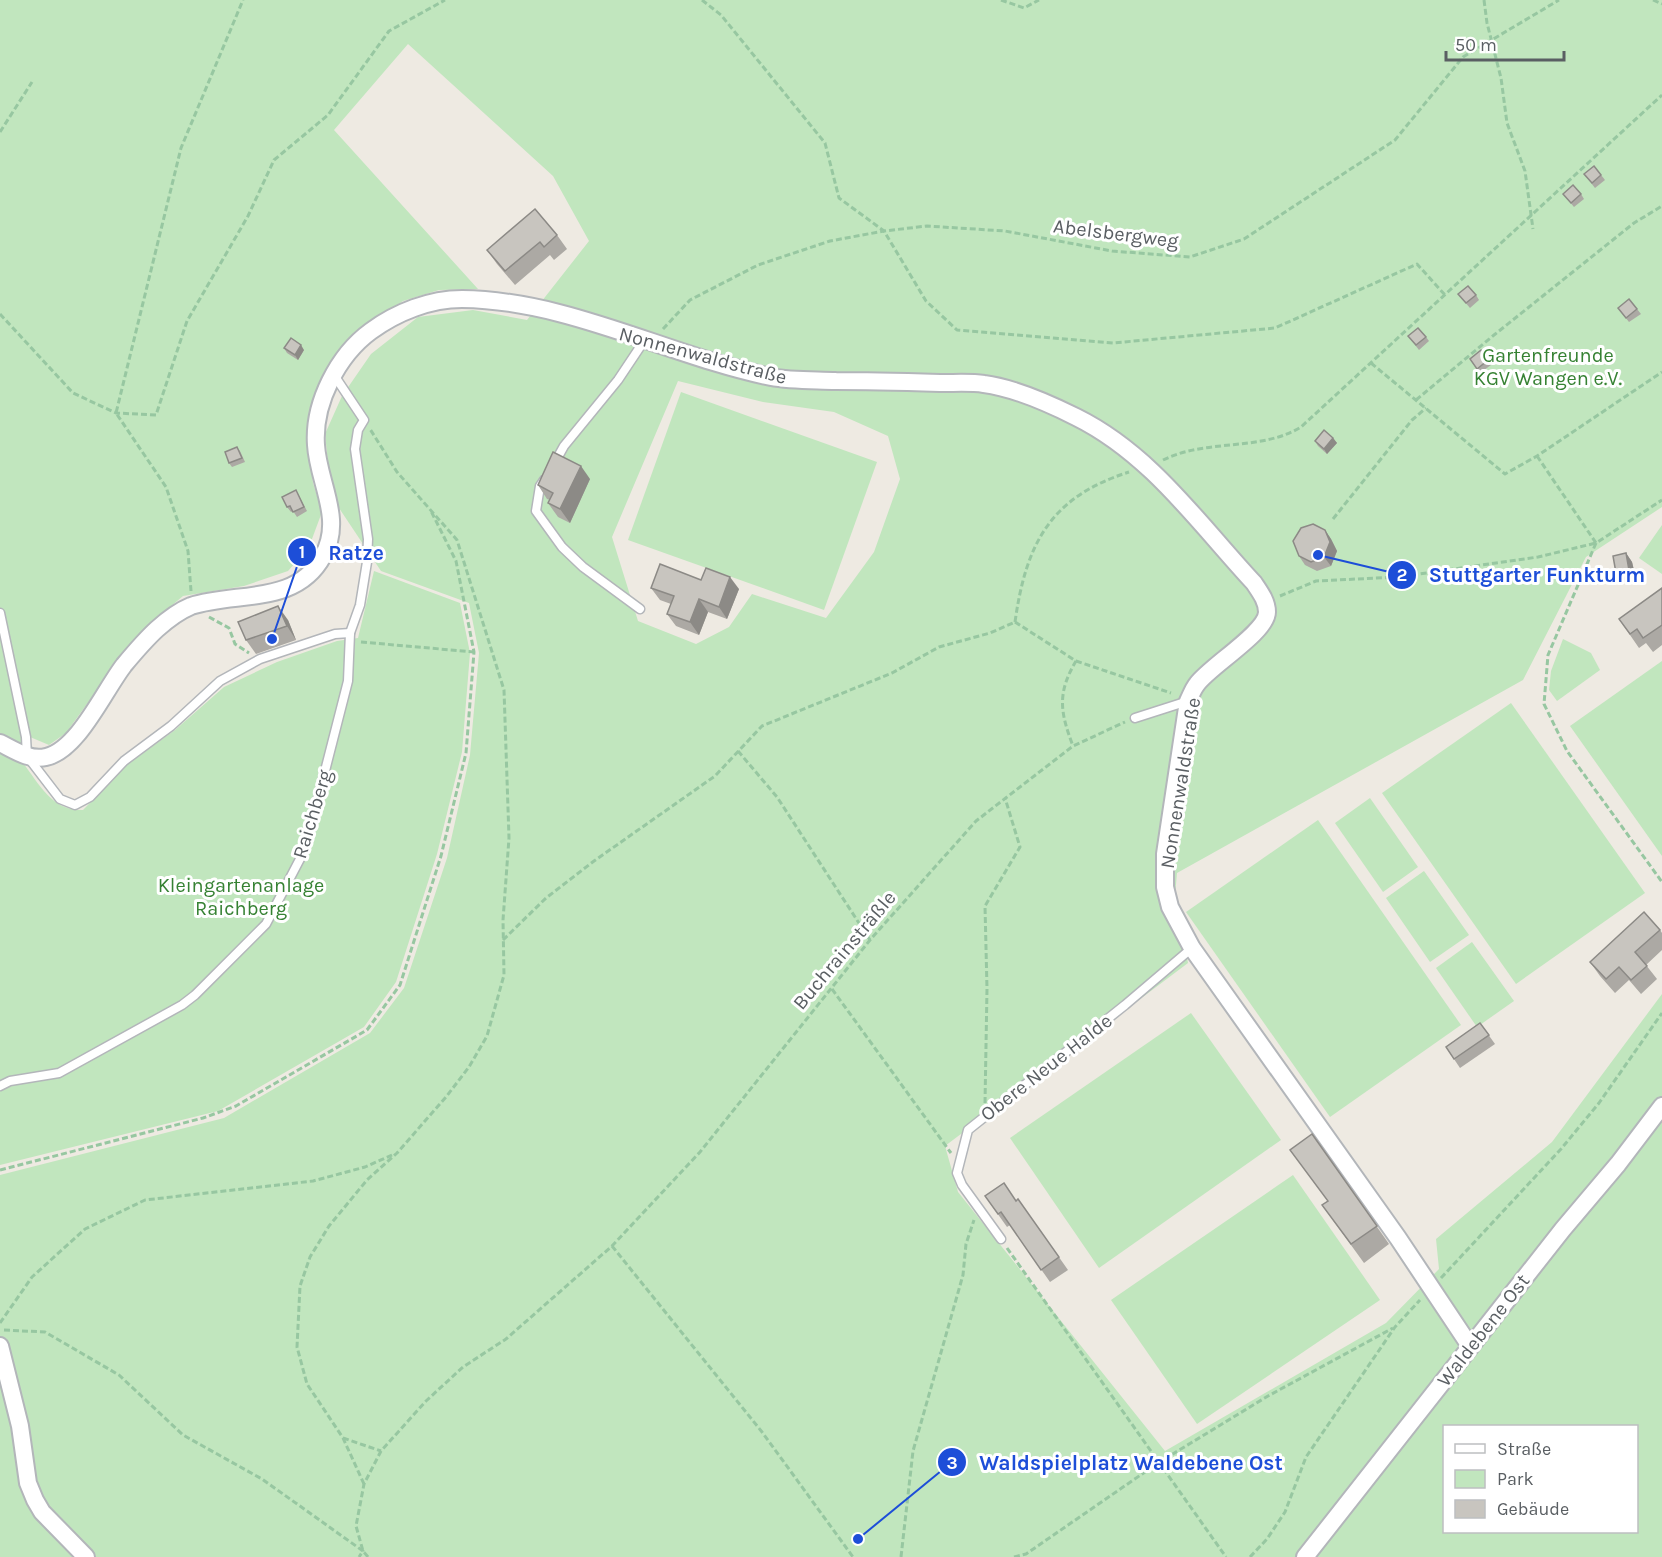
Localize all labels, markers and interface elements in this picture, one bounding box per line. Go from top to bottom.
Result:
scale bar [1446,24,1564,62]
text: 50 m [1455,34,1497,56]
street label: Abelsbergweg [1052,214,1180,253]
street label: Nonnenwaldstraße [616,322,789,389]
park label: Gartenfreunde KGV Wangen e.V. [1474,344,1622,390]
callout: Ratze [287,533,396,572]
text: 1 [299,541,305,563]
text: Ratze [328,541,384,565]
callout: Stuttgarter Funkturm [1387,556,1657,595]
text: Stuttgarter Funkturm [1429,563,1645,587]
text: 2 [1397,564,1407,586]
street label: Nonnenwaldstraße [1156,696,1205,870]
street label: Raichberg [288,767,337,861]
park label: Kleingartenanlage Raichberg [158,874,324,920]
street label: Buchrainsträßle [788,886,901,1014]
street label: Obere Neue Halde [976,1009,1117,1126]
street label: Waldebene Ost [1432,1269,1535,1391]
legend [1443,1425,1638,1533]
text: Straße [1497,1438,1551,1460]
callout: Waldspielplatz Waldebene Ost [937,1443,1294,1482]
text: Waldspielplatz Waldebene Ost [979,1451,1283,1475]
text: 3 [946,1452,958,1474]
text: Park [1497,1468,1534,1490]
text: Gebäude [1497,1498,1569,1520]

